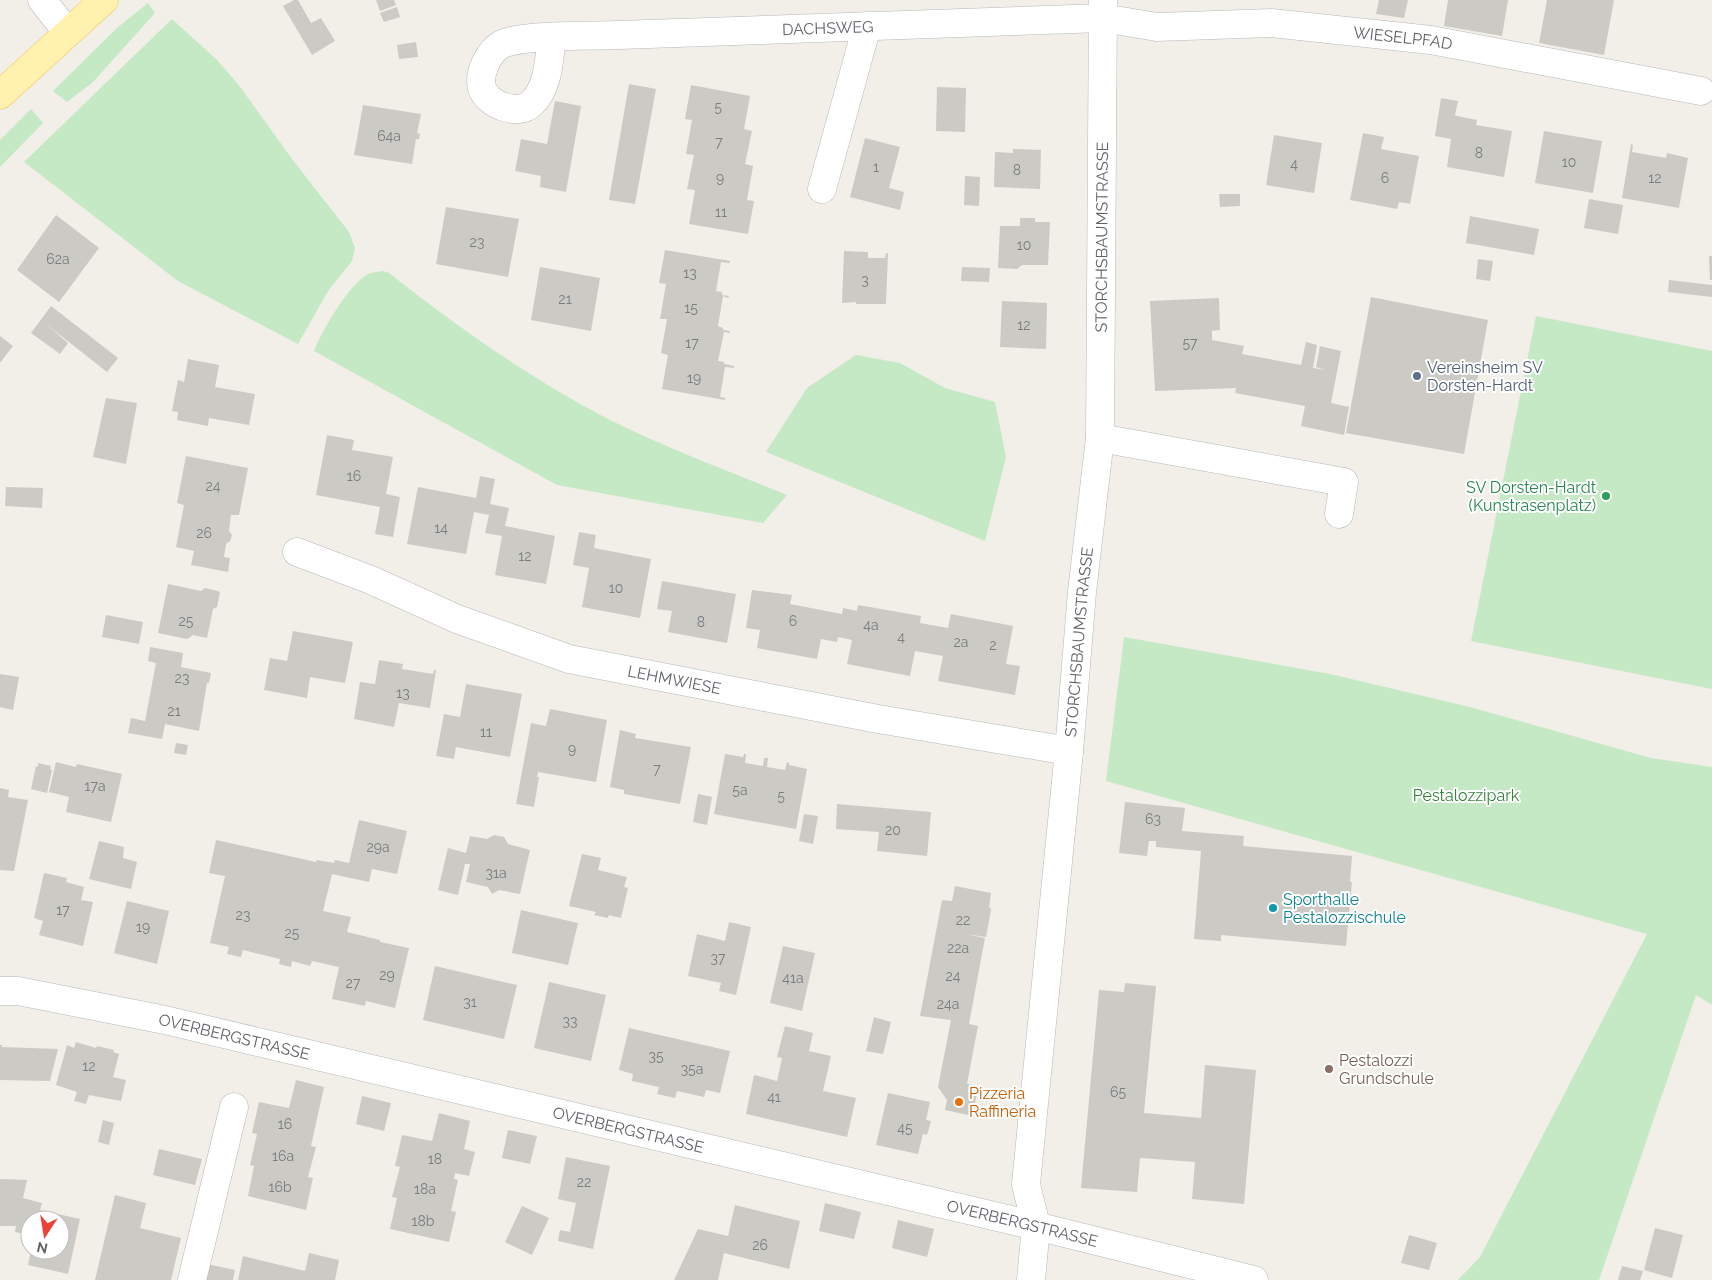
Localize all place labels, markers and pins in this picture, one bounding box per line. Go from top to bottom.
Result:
place label: Vereinsheim SV Dorsten-Hardt [1427,358,1543,395]
marker: Vereinsheim SV Dorsten-Hardt [1411,370,1423,382]
place label: SV Dorsten-Hardt (Kunstrasenplatz) [1466,478,1597,515]
marker: SV Dorsten-Hardt (Kunstrasenplatz) [1600,490,1612,502]
place label: Sporthalle Pestalozzischule [1283,890,1406,927]
marker: Sporthalle Pestalozzischule [1267,902,1279,914]
place label: Pestalozzi Grundschule [1339,1051,1434,1088]
marker: Pestalozzi Grundschule [1323,1063,1335,1075]
place label: Pizzeria Raffineria [969,1084,1036,1121]
marker: Pizzeria Raffineria [953,1096,965,1108]

